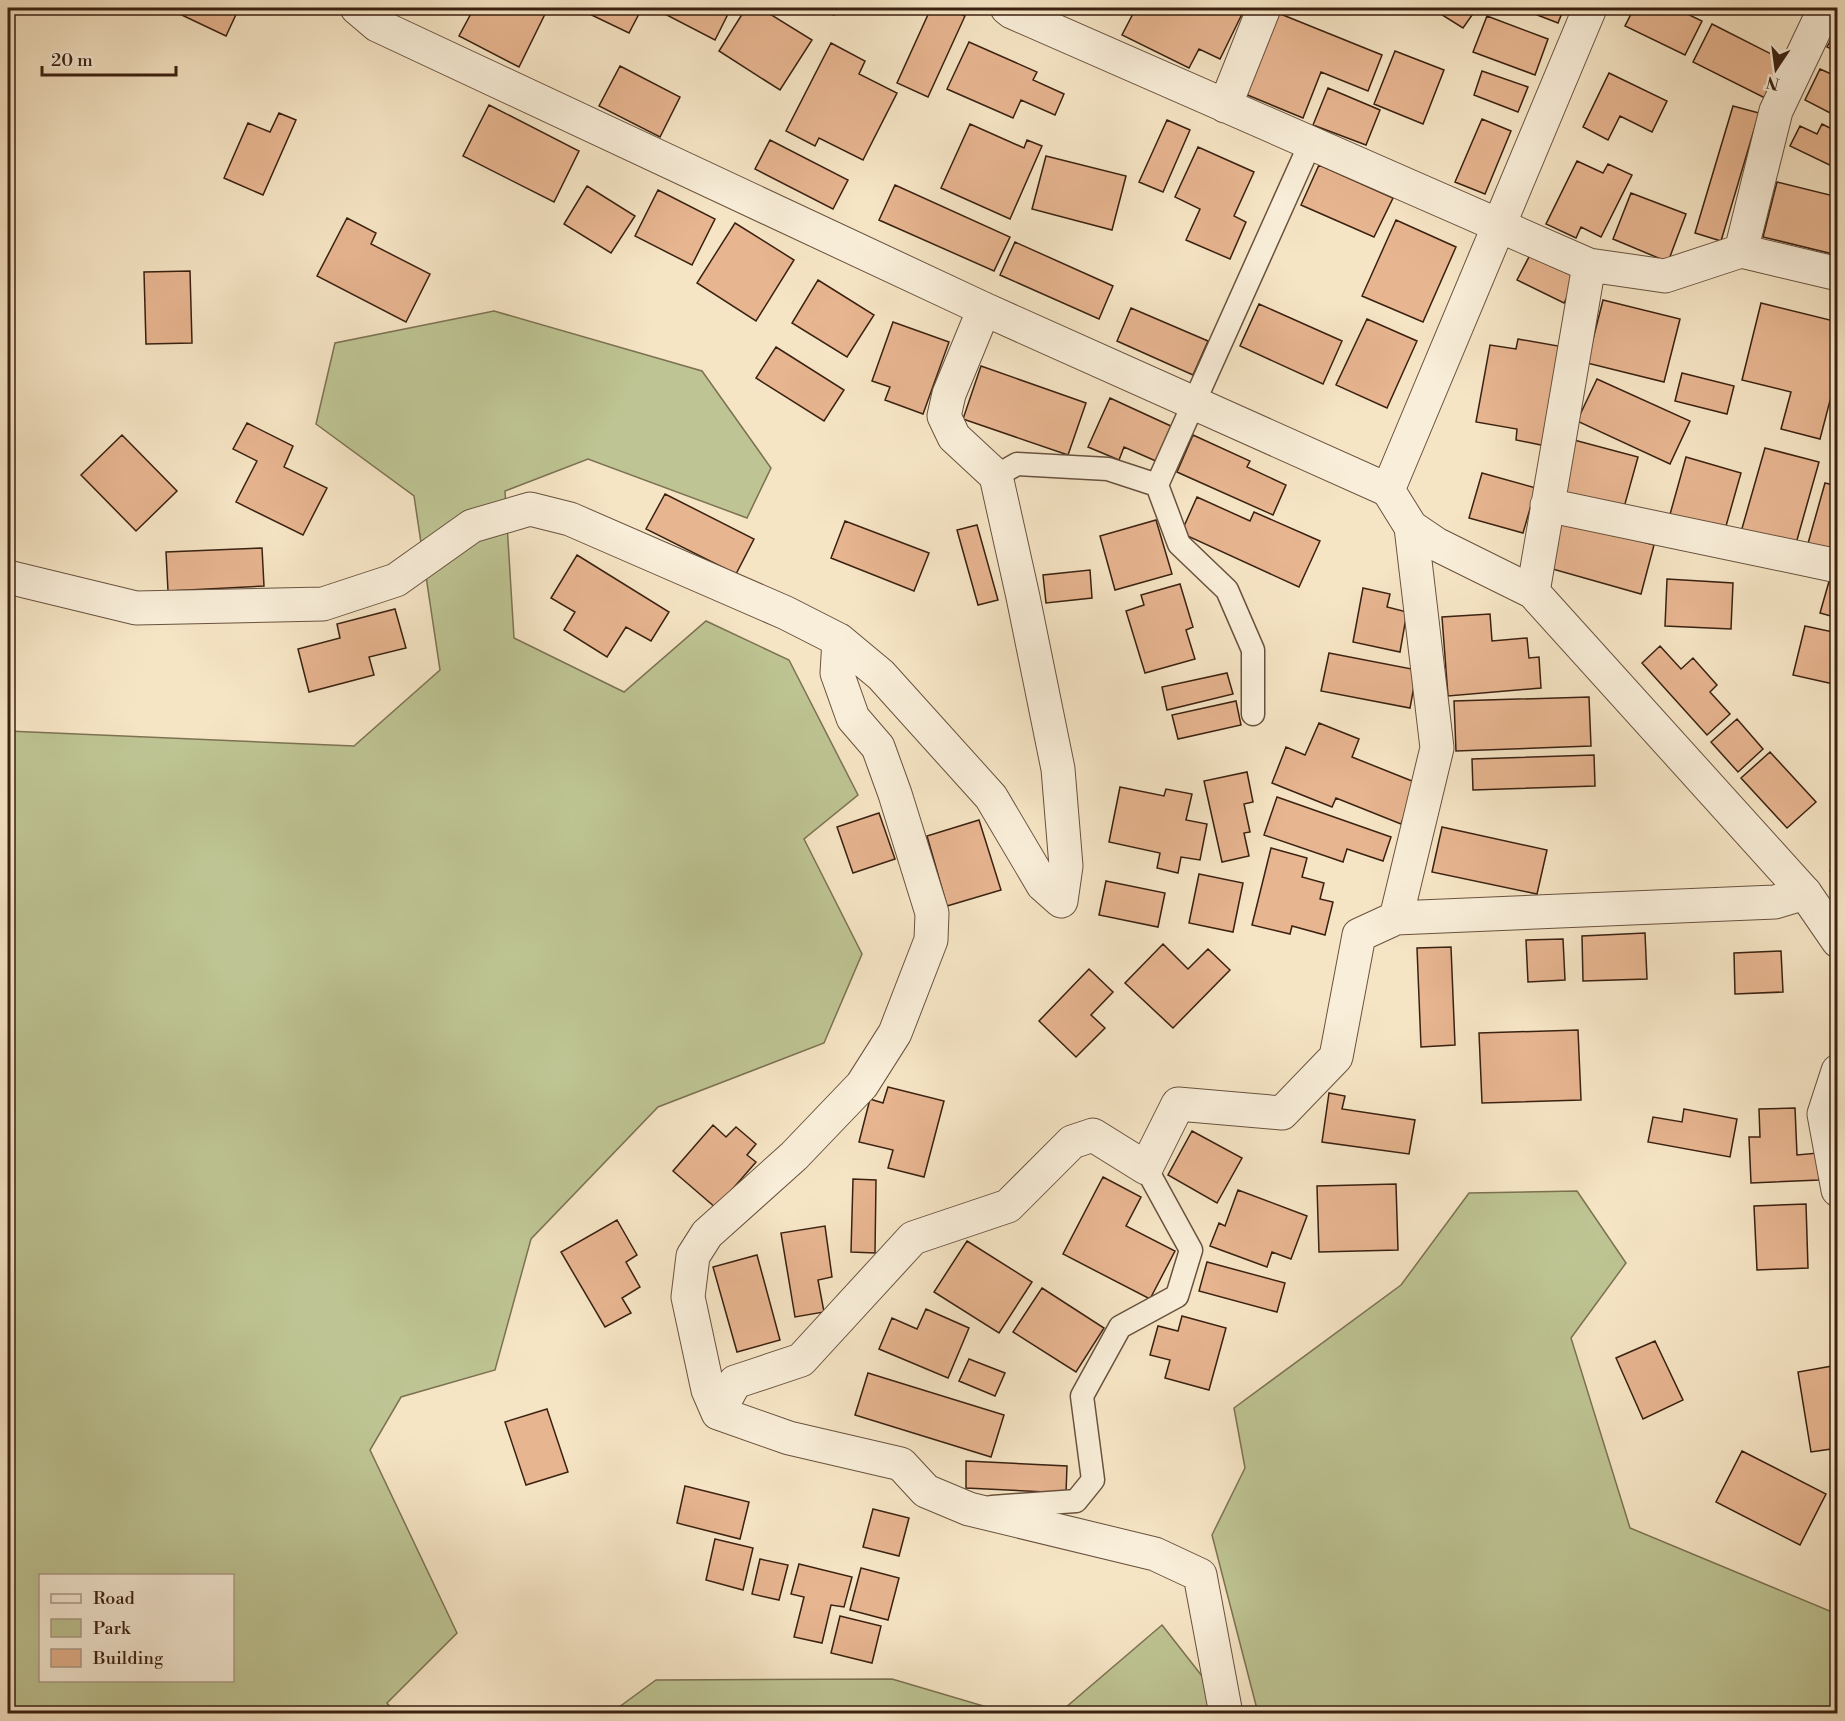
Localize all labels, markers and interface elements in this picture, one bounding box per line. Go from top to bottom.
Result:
scale bar [42,39,176,77]
north arrow [1746,39,1806,99]
text: 20 m [51,49,93,72]
text: N [1764,71,1781,94]
legend [39,1574,234,1682]
text: Road [93,1587,136,1610]
text: Park [93,1617,132,1640]
text: Building [92,1647,164,1670]

